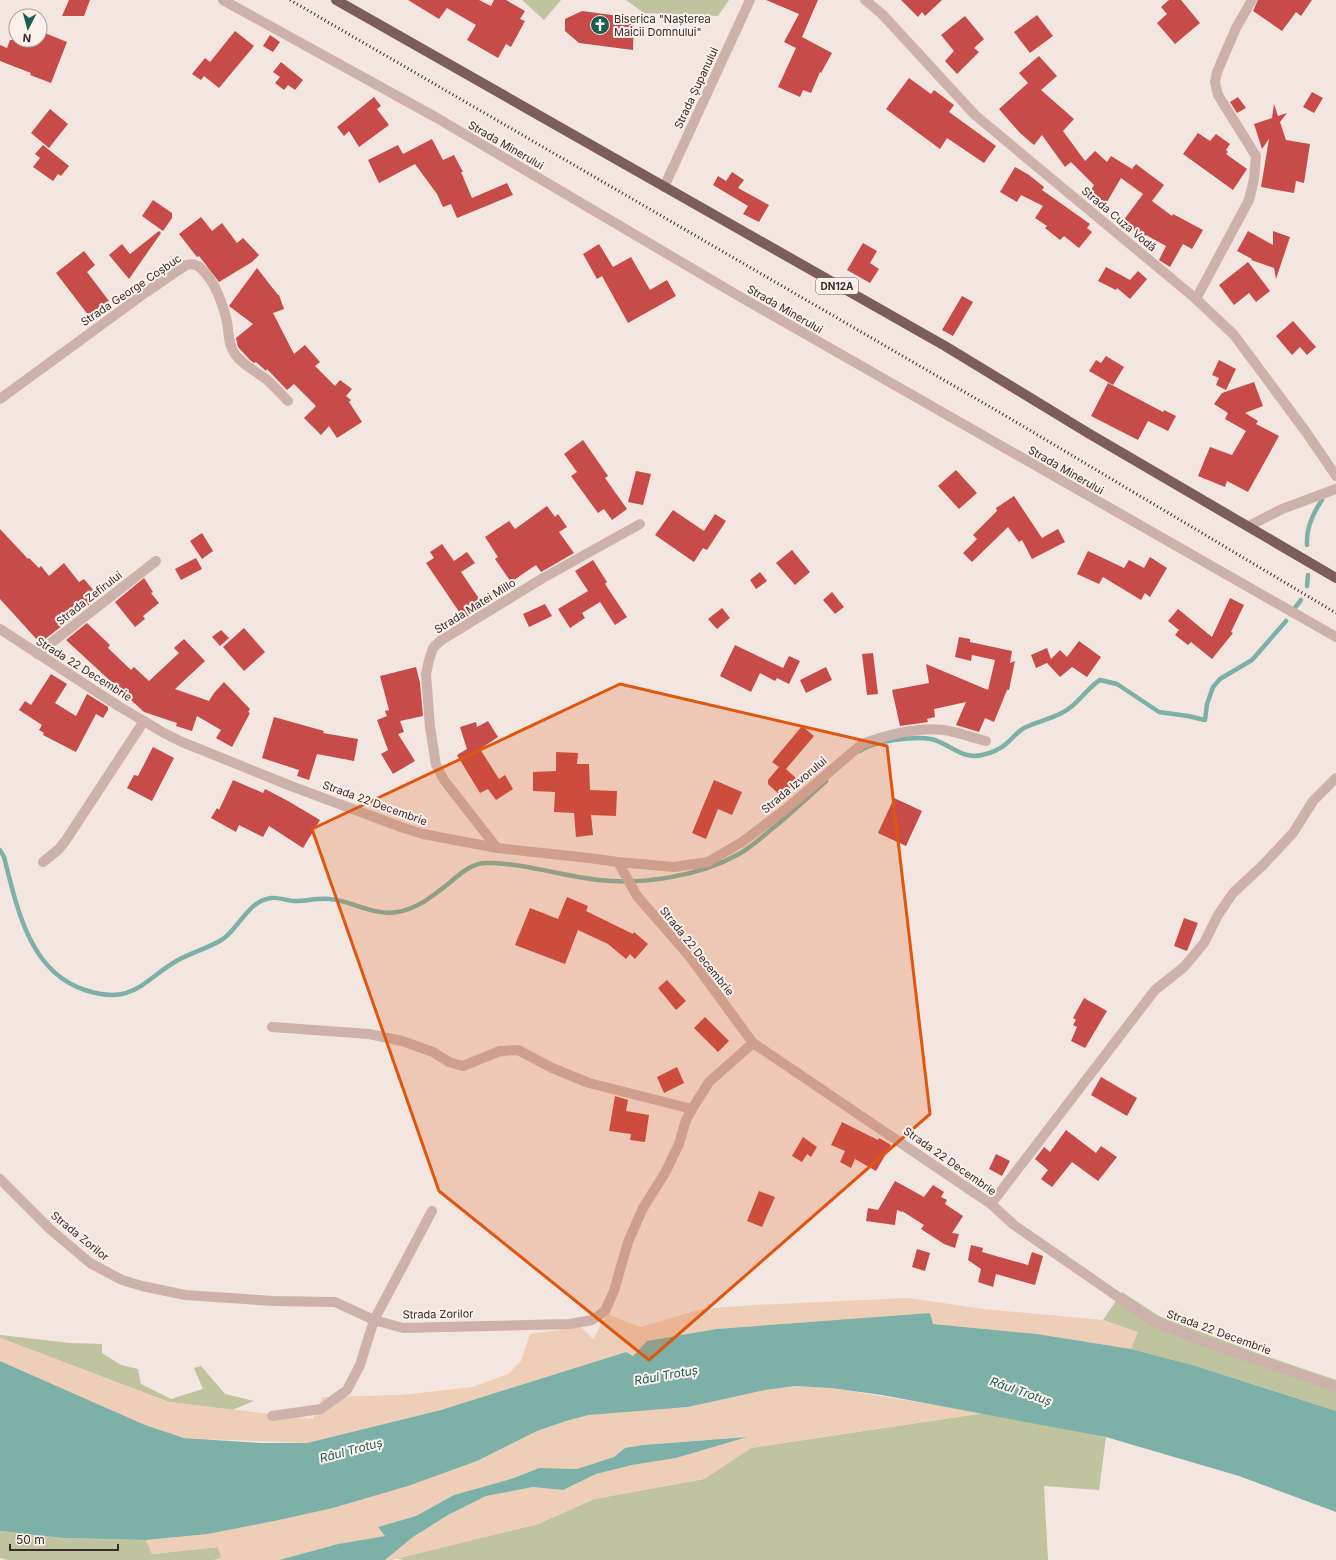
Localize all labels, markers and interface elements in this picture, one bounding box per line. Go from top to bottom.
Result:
north arrow [8,8,48,48]
place label: Biserica "Nașterea Maicii Domnului" [614,12,711,39]
church icon: Biserica "Nașterea Maicii Domnului" [589,14,611,36]
text: N [22,31,32,45]
street label: Strada Șupanului [671,45,721,131]
street label: Strada Minerului [466,118,546,172]
street label: Strada Cuza Vodă [1079,184,1159,254]
street label: Strada George Coșbuc [78,251,184,329]
road number: DN12A [816,278,858,294]
street label: Strada Minerului [745,282,825,336]
street label: Strada Minerului [1026,443,1106,497]
street label: Strada Zefirului [53,568,125,628]
street label: Strada Matei Millo [432,575,519,637]
street label: Strada 22 Decembrie [34,634,134,704]
street label: Strada Izvorului [758,754,830,816]
street label: Strada 22 Decembrie [321,778,429,828]
street label: Strada 22 Decembrie [657,904,737,998]
street label: Strada 22 Decembrie [901,1124,999,1198]
street label: Strada Zorilor [48,1208,112,1264]
street label: Strada Zorilor [402,1306,474,1322]
street label: Strada 22 Decembrie [1165,1307,1273,1357]
water label: Râul Trotuș [633,1362,699,1388]
water label: Râul Trotuș [988,1373,1054,1409]
water label: Râul Trotuș [318,1434,384,1466]
scale bar [10,1526,118,1552]
text: 50 m [16,1532,45,1547]

